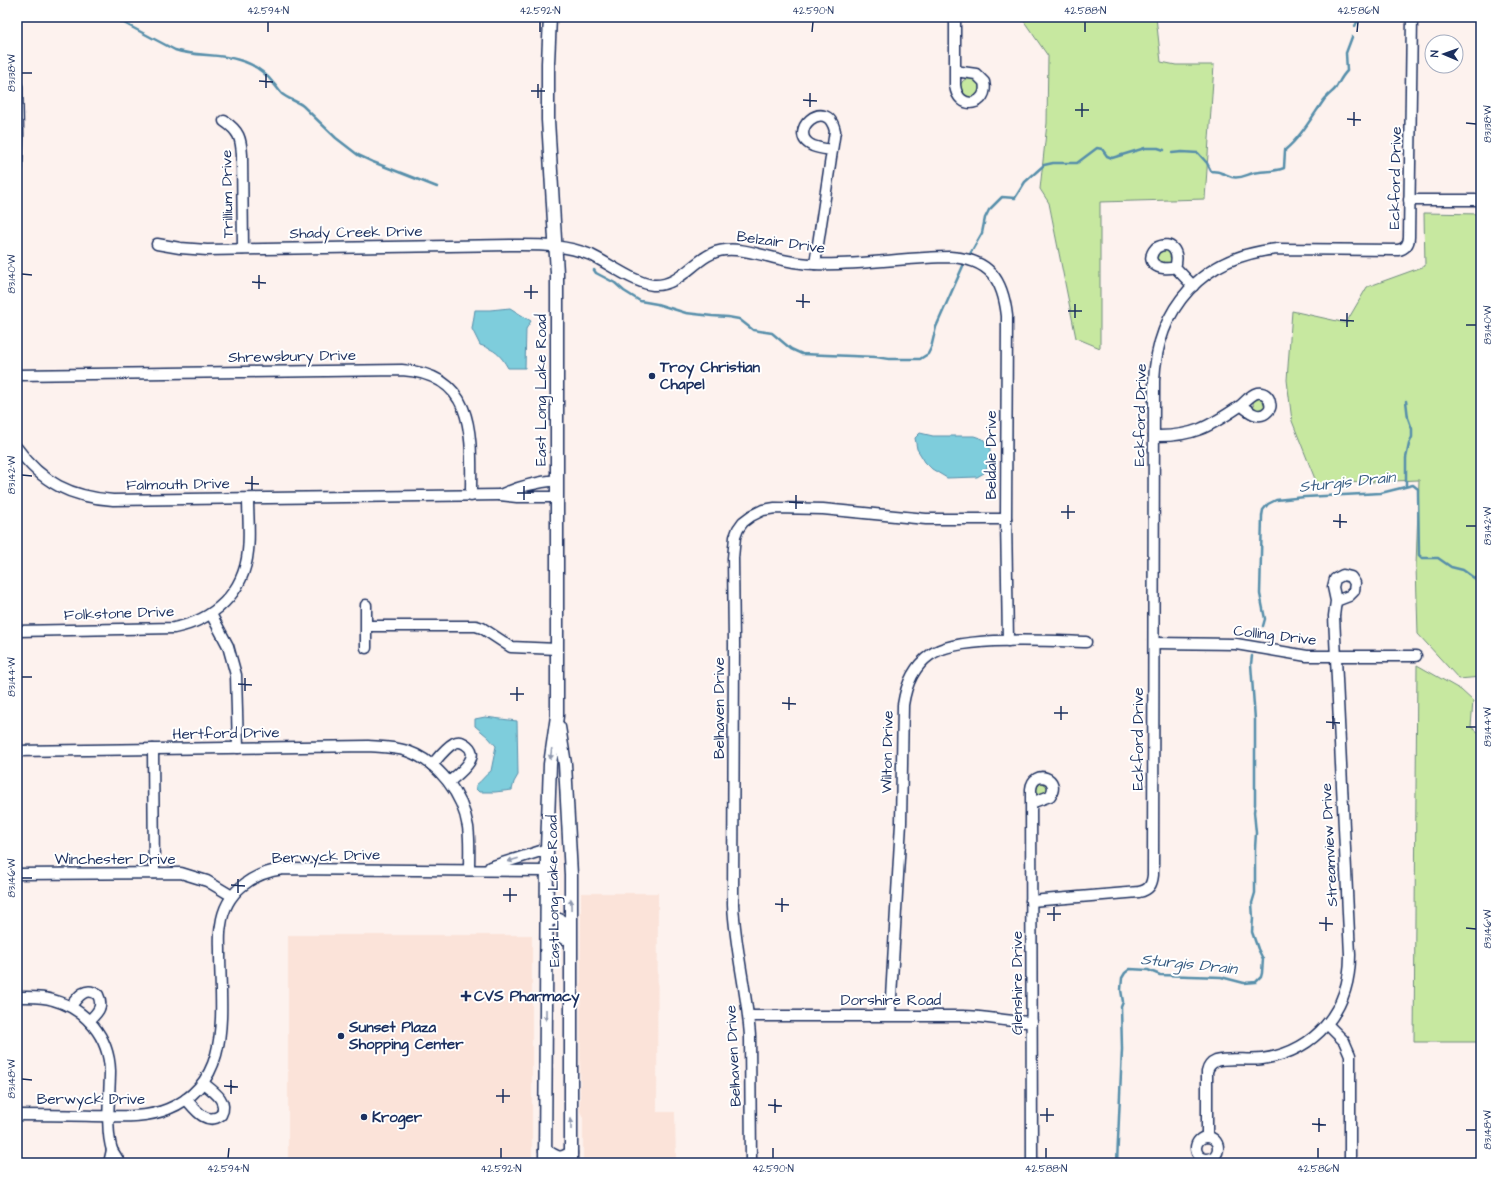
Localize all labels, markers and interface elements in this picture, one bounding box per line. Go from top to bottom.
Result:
text: 42.594°N [247,4,289,18]
text: 42.592°N [520,4,560,18]
text: 42.590°N [792,4,834,18]
text: 42.588°N [1064,4,1106,18]
text: 42.586°N [1337,4,1379,18]
north arrow [1424,34,1464,74]
text: N [1427,50,1442,57]
text: 83.138°W [5,54,19,92]
text: 83.138°W [1481,105,1495,143]
street label: Eckford Drive [1384,126,1407,230]
street label: Trillium Drive [216,150,239,238]
street label: Shady Creek Drive [289,221,423,245]
street label: Belzair Drive [735,226,826,259]
text: 83.140°W [5,254,19,293]
text: 83.140°W [1481,305,1495,344]
street label: East Long Lake Road [531,314,553,466]
street label: Shrewsbury Drive [228,345,356,369]
place label: Troy Christian Chapel [659,357,760,395]
street label: Eckford Drive [1129,363,1152,467]
marker: Troy Christian Chapel [647,371,657,381]
street label: Beldale Drive [981,410,1002,500]
text: 83.142°W [5,455,19,494]
water label: Sturgis Drain [1298,466,1398,499]
street label: Falmouth Drive [126,473,230,496]
text: 83.142°W [1481,506,1495,545]
street label: Folkstone Drive [64,601,174,626]
street label: Colling Drive [1232,620,1318,652]
text: 83.144°W [5,657,19,697]
street label: Belhaven Drive [709,657,730,759]
street label: Eckford Drive [1128,687,1149,791]
text: 83.144°W [1481,707,1495,747]
street label: Wilton Drive [876,710,899,794]
street label: Hertford Drive [172,722,280,745]
one-way arrow [548,748,554,760]
street label: Streamview Drive [1316,783,1343,907]
street label: East Long Lake Road [542,815,566,967]
street label: Berwyck Drive [272,844,381,870]
street label: Winchester Drive [54,849,176,870]
one-way arrow [507,857,519,863]
text: 83.146°W [5,858,19,897]
one-way arrow [568,897,574,910]
text: 83.146°W [1481,909,1495,948]
street label: Glenshire Drive [1007,931,1028,1035]
water label: Sturgis Drain [1140,948,1240,981]
place label: CVS Pharmacy [474,986,580,1008]
street label: Dorshire Road [841,990,942,1011]
marker: CVS Pharmacy [461,991,471,1001]
street label: Belhaven Drive [720,1005,747,1107]
one-way arrow [543,1009,549,1022]
place label: Sunset Plaza Shopping Center [348,1017,464,1057]
marker: Sunset Plaza Shopping Center [336,1031,346,1041]
text: 83.148°W [5,1059,19,1099]
street label: Berwyck Drive [37,1089,145,1111]
place label: Kroger [372,1107,423,1130]
text: 83.148°W [1481,1110,1495,1150]
marker: Kroger [359,1112,369,1122]
one-way arrow [568,1117,574,1130]
text: 42.594°N [207,1162,249,1176]
text: 42.592°N [481,1162,521,1176]
text: 42.590°N [752,1162,794,1176]
text: 42.588°N [1025,1162,1067,1176]
text: 42.586°N [1297,1162,1339,1176]

